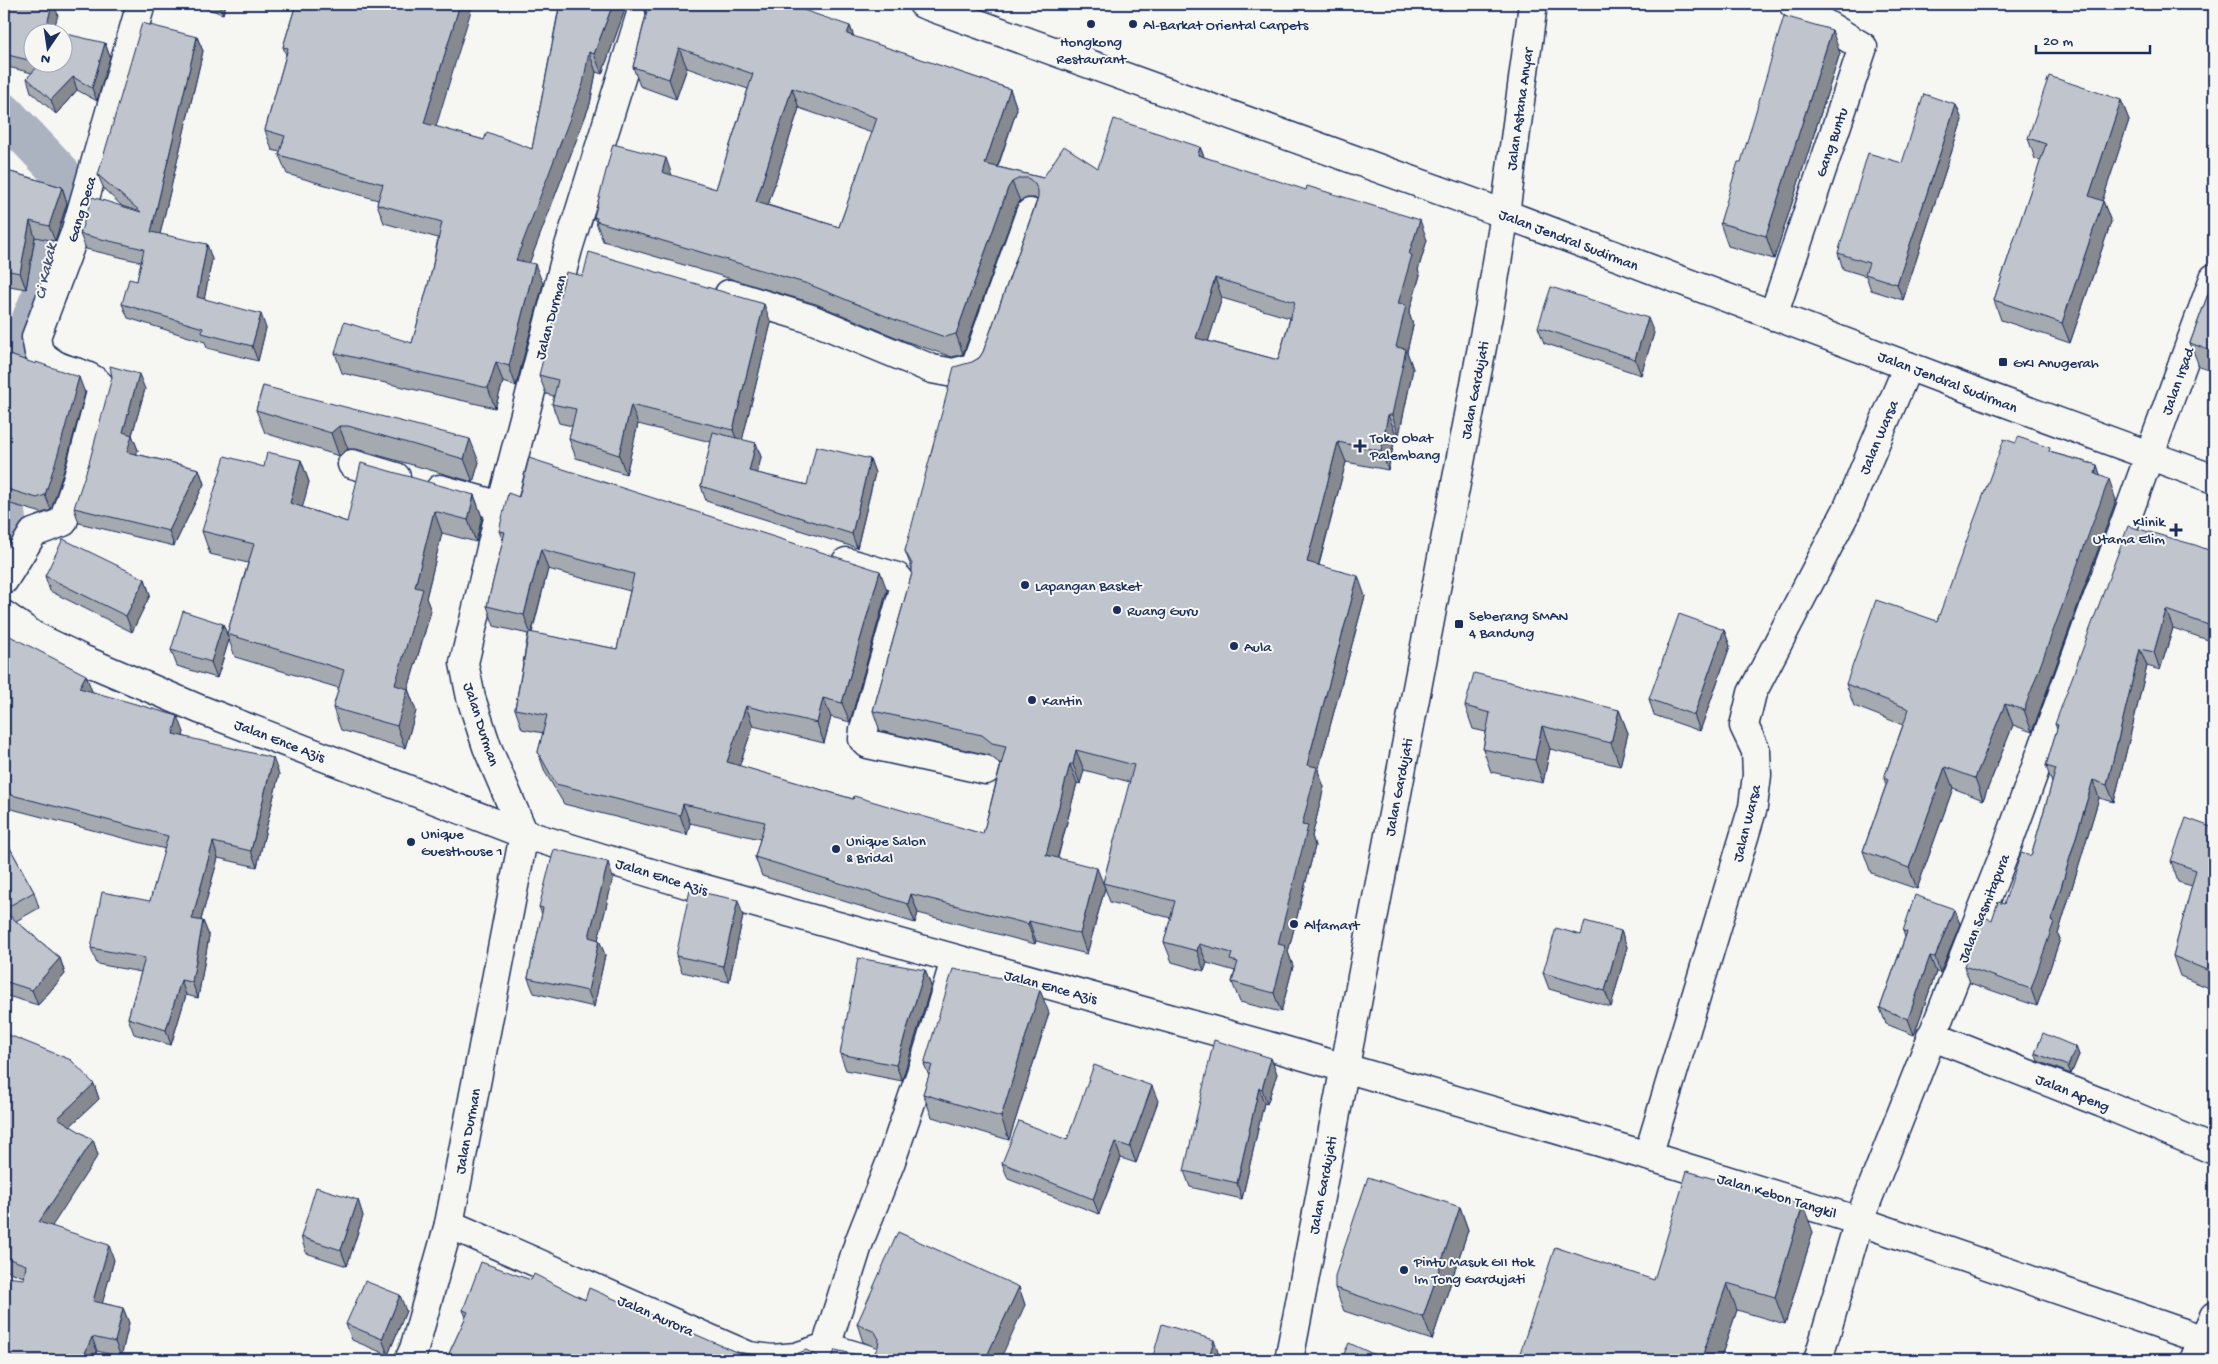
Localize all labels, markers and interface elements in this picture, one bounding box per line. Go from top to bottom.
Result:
place label: Al-Barkat Oriental Carpets [1143,17,1309,35]
marker: Hongkong Restaurant [1085,18,1097,30]
marker: Al-Barkat Oriental Carpets [1127,18,1139,30]
north arrow [22,22,72,72]
scale bar [2036,22,2149,54]
text: 20 m [2043,33,2073,51]
place label: Hongkong Restaurant [1056,34,1128,69]
street label: Jalan Astana Anyar [1503,45,1539,172]
text: N [39,49,52,68]
street label: Gang Buntu [1813,106,1853,180]
street label: Gang Deca [64,174,102,245]
street label: Jalan Jendral Sudirman [1496,206,1641,276]
water label: Ci Kakak [32,240,63,301]
street label: Jalan Durman [532,273,572,362]
street label: Jalan Gardujati [1458,340,1494,441]
street label: Jalan Irsad [2158,345,2200,418]
street label: Jalan Jendral Sudirman [1875,348,2020,418]
place label: GKI Anugerah [2013,355,2099,373]
marker: GKI Anugerah [1997,356,2009,368]
street label: Jalan Warsa [1856,397,1904,478]
place label: Toko Obat Palembang [1369,430,1440,465]
marker: Toko Obat Palembang [1354,440,1366,452]
place label: Klinik Utama Elim [2093,514,2166,549]
marker: Klinik Utama Elim [2169,523,2183,537]
place label: Lapangan Basket [1035,578,1143,596]
marker: Lapangan Basket [1019,579,1031,591]
place label: Ruang Guru [1127,603,1198,621]
marker: Ruang Guru [1111,604,1123,616]
place label: Seberang SMAN 4 Bandung [1469,608,1568,643]
marker: Seberang SMAN 4 Bandung [1453,618,1465,630]
place label: Aula [1244,639,1272,657]
marker: Aula [1228,640,1240,652]
street label: Jalan Durman [458,681,502,769]
place label: Kantin [1042,693,1082,711]
marker: Kantin [1026,694,1038,706]
street label: Jalan Ence Azis [231,716,328,768]
street label: Jalan Gardujati [1382,737,1418,838]
street label: Jalan Warsa [1730,782,1766,864]
place label: Unique Guesthouse 1 [421,826,503,861]
place label: Unique Salon & Bridal [846,833,926,868]
marker: Unique Guesthouse 1 [405,836,417,848]
marker: Unique Salon & Bridal [830,843,842,855]
street label: Jalan Sasmitapura [1955,851,2015,966]
street label: Jalan Ence Azis [613,855,710,901]
place label: Alfamart [1304,917,1361,935]
marker: Alfamart [1288,918,1300,930]
street label: Jalan Ence Azis [1002,967,1099,1009]
street label: Jalan Apeng [2033,1071,2112,1117]
street label: Jalan Durman [452,1087,486,1176]
street label: Jalan Gardujati [1306,1135,1342,1236]
street label: Jalan Kebon Tangkil [1715,1170,1838,1224]
place label: Pintu Masuk GII Hok Im Tong Gardujati [1413,1254,1535,1289]
marker: Pintu Masuk GII Hok Im Tong Gardujati [1398,1264,1410,1276]
street label: Jalan Aurora [614,1292,697,1342]

